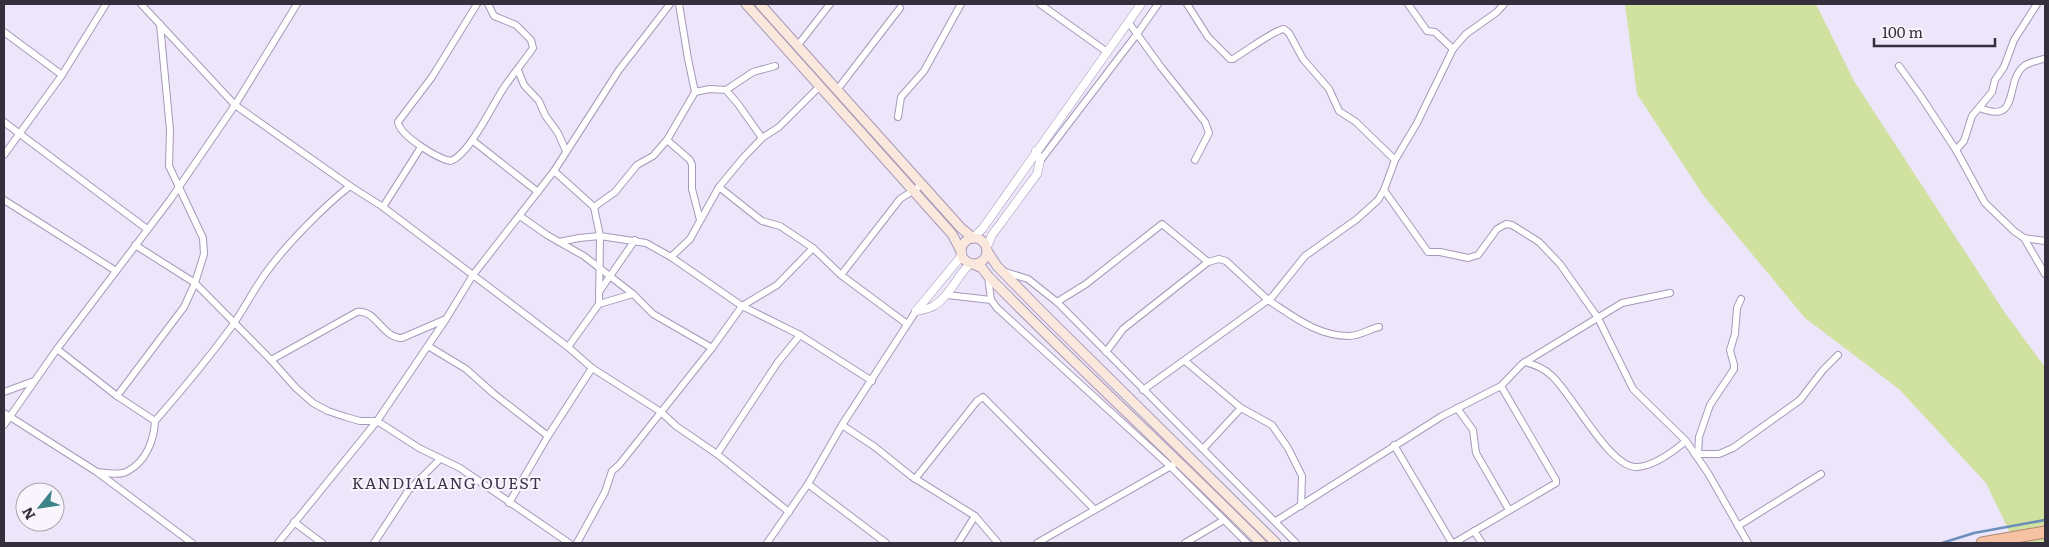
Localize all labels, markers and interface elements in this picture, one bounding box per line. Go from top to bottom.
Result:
scale bar [1874,15,1995,47]
text: 100 m [1882,20,1923,43]
district label: KANDIALANG OUEST [352,470,542,494]
north arrow [15,482,65,532]
text: N [16,504,39,524]

